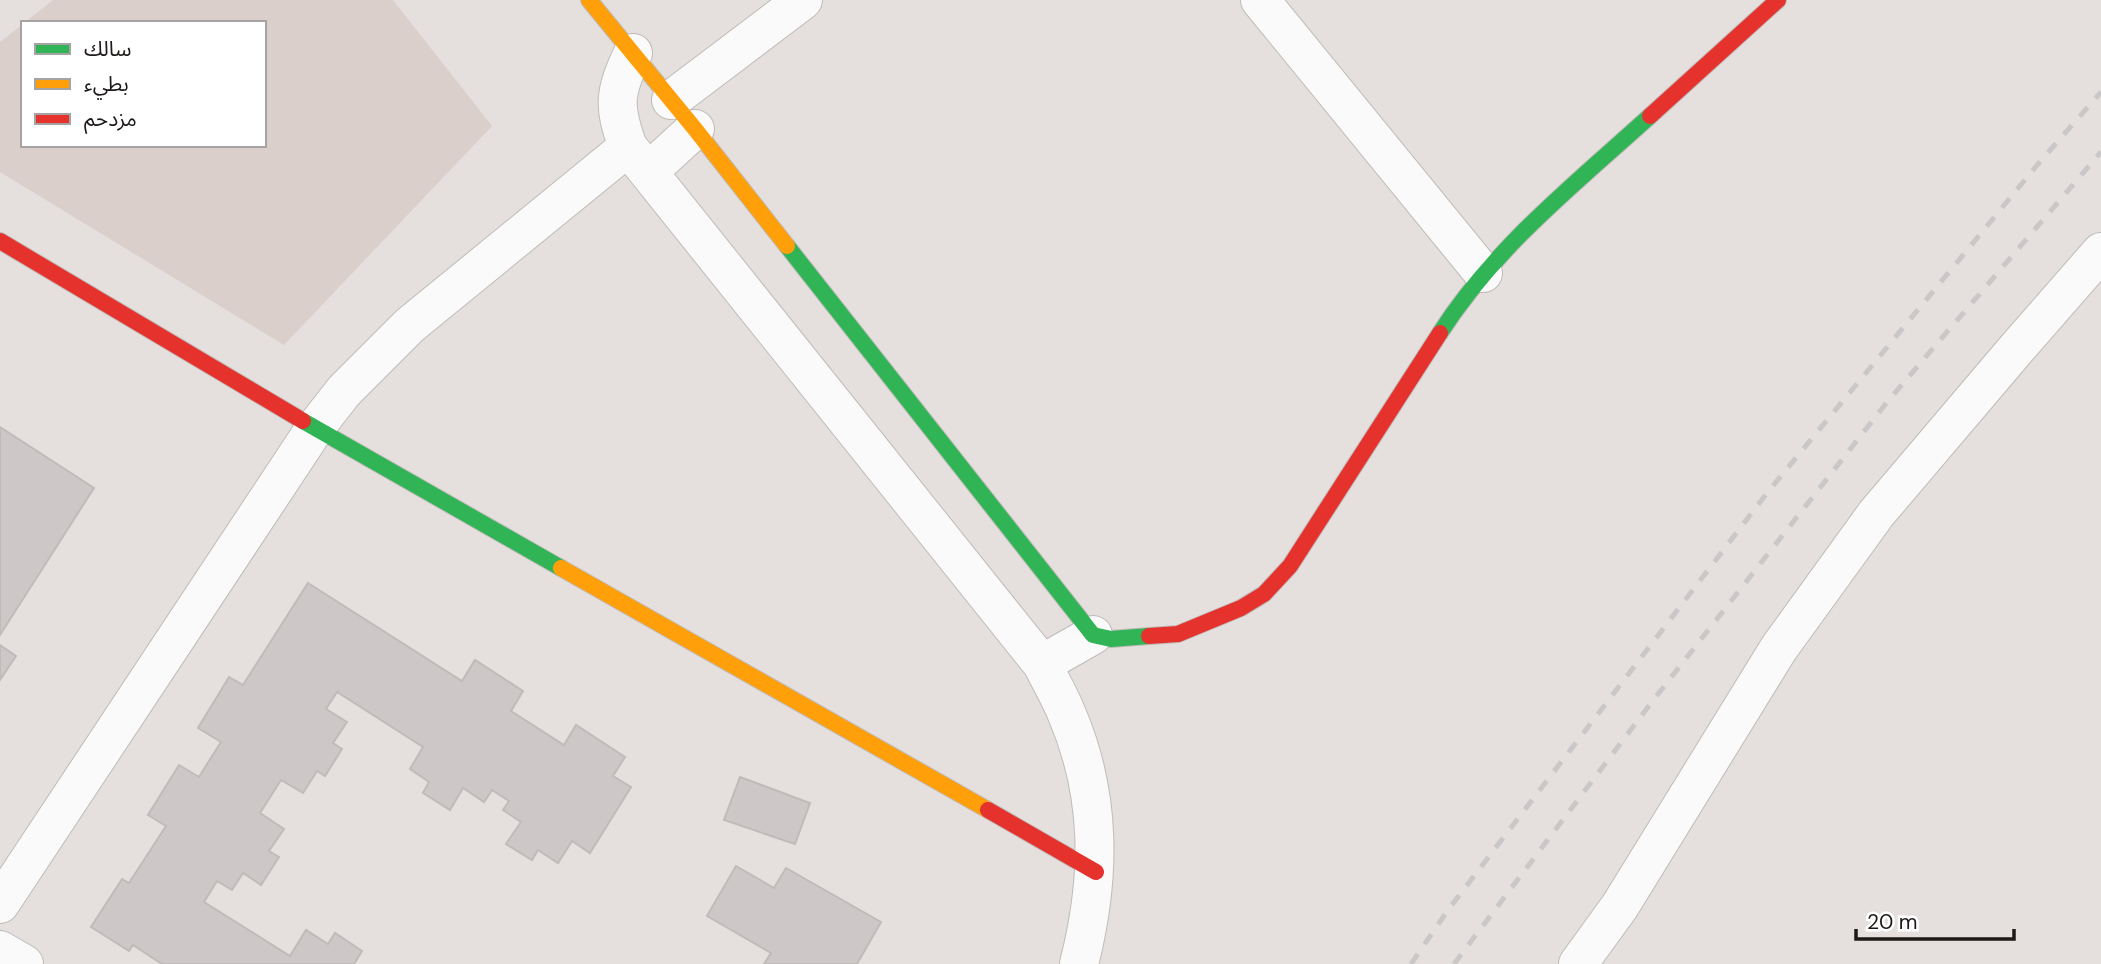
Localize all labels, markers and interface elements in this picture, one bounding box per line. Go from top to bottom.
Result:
legend [21,21,266,147]
text: سالك [84,35,131,63]
text: بطيء [84,70,129,100]
text: مزدحم [84,105,137,134]
scale bar [1856,898,2014,942]
text: 20 m [1867,908,1918,936]

